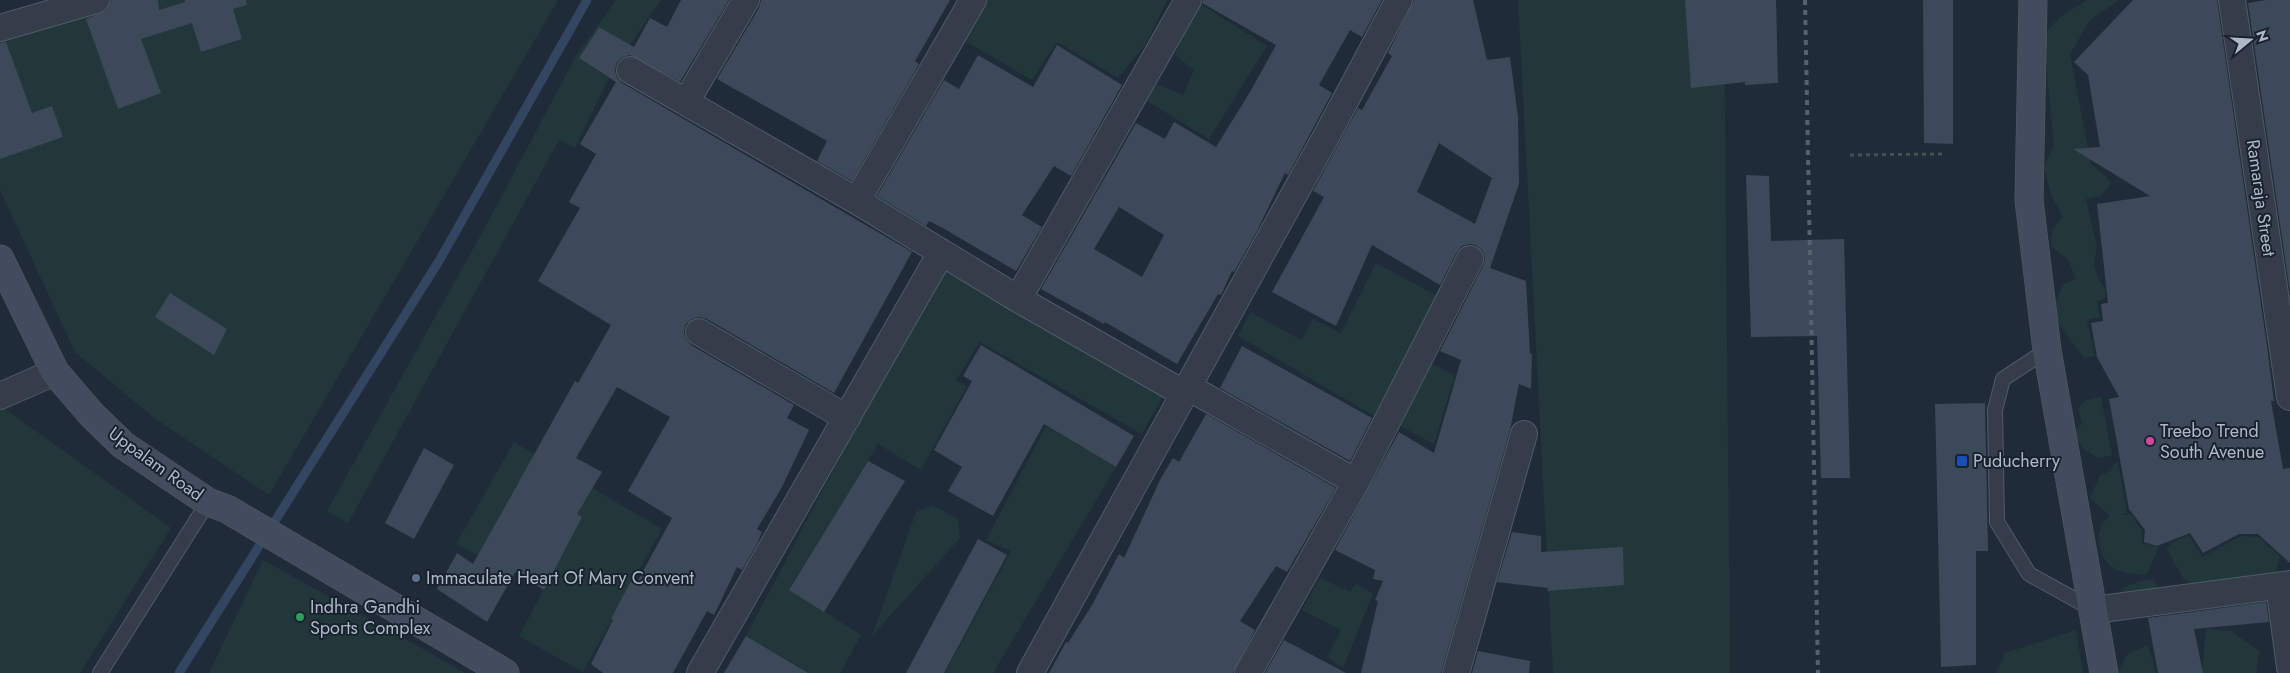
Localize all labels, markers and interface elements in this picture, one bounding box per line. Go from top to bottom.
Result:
north arrow [2225,15,2275,65]
text: N [2251,28,2274,44]
street label: Ramaraja Street [2240,138,2282,259]
place label: Treebo Trend South Avenue [2160,418,2264,465]
street label: Uppalam Road [103,421,209,507]
marker: Treebo Trend South Avenue [2144,435,2156,447]
place label: Puducherry [1973,448,2060,474]
marker: Puducherry [1955,454,1969,468]
place label: Immaculate Heart Of Mary Convent [426,565,695,591]
marker: Immaculate Heart Of Mary Convent [410,572,422,584]
place label: Indhra Gandhi Sports Complex [310,594,431,641]
marker: Indhra Gandhi Sports Complex [294,611,306,623]

